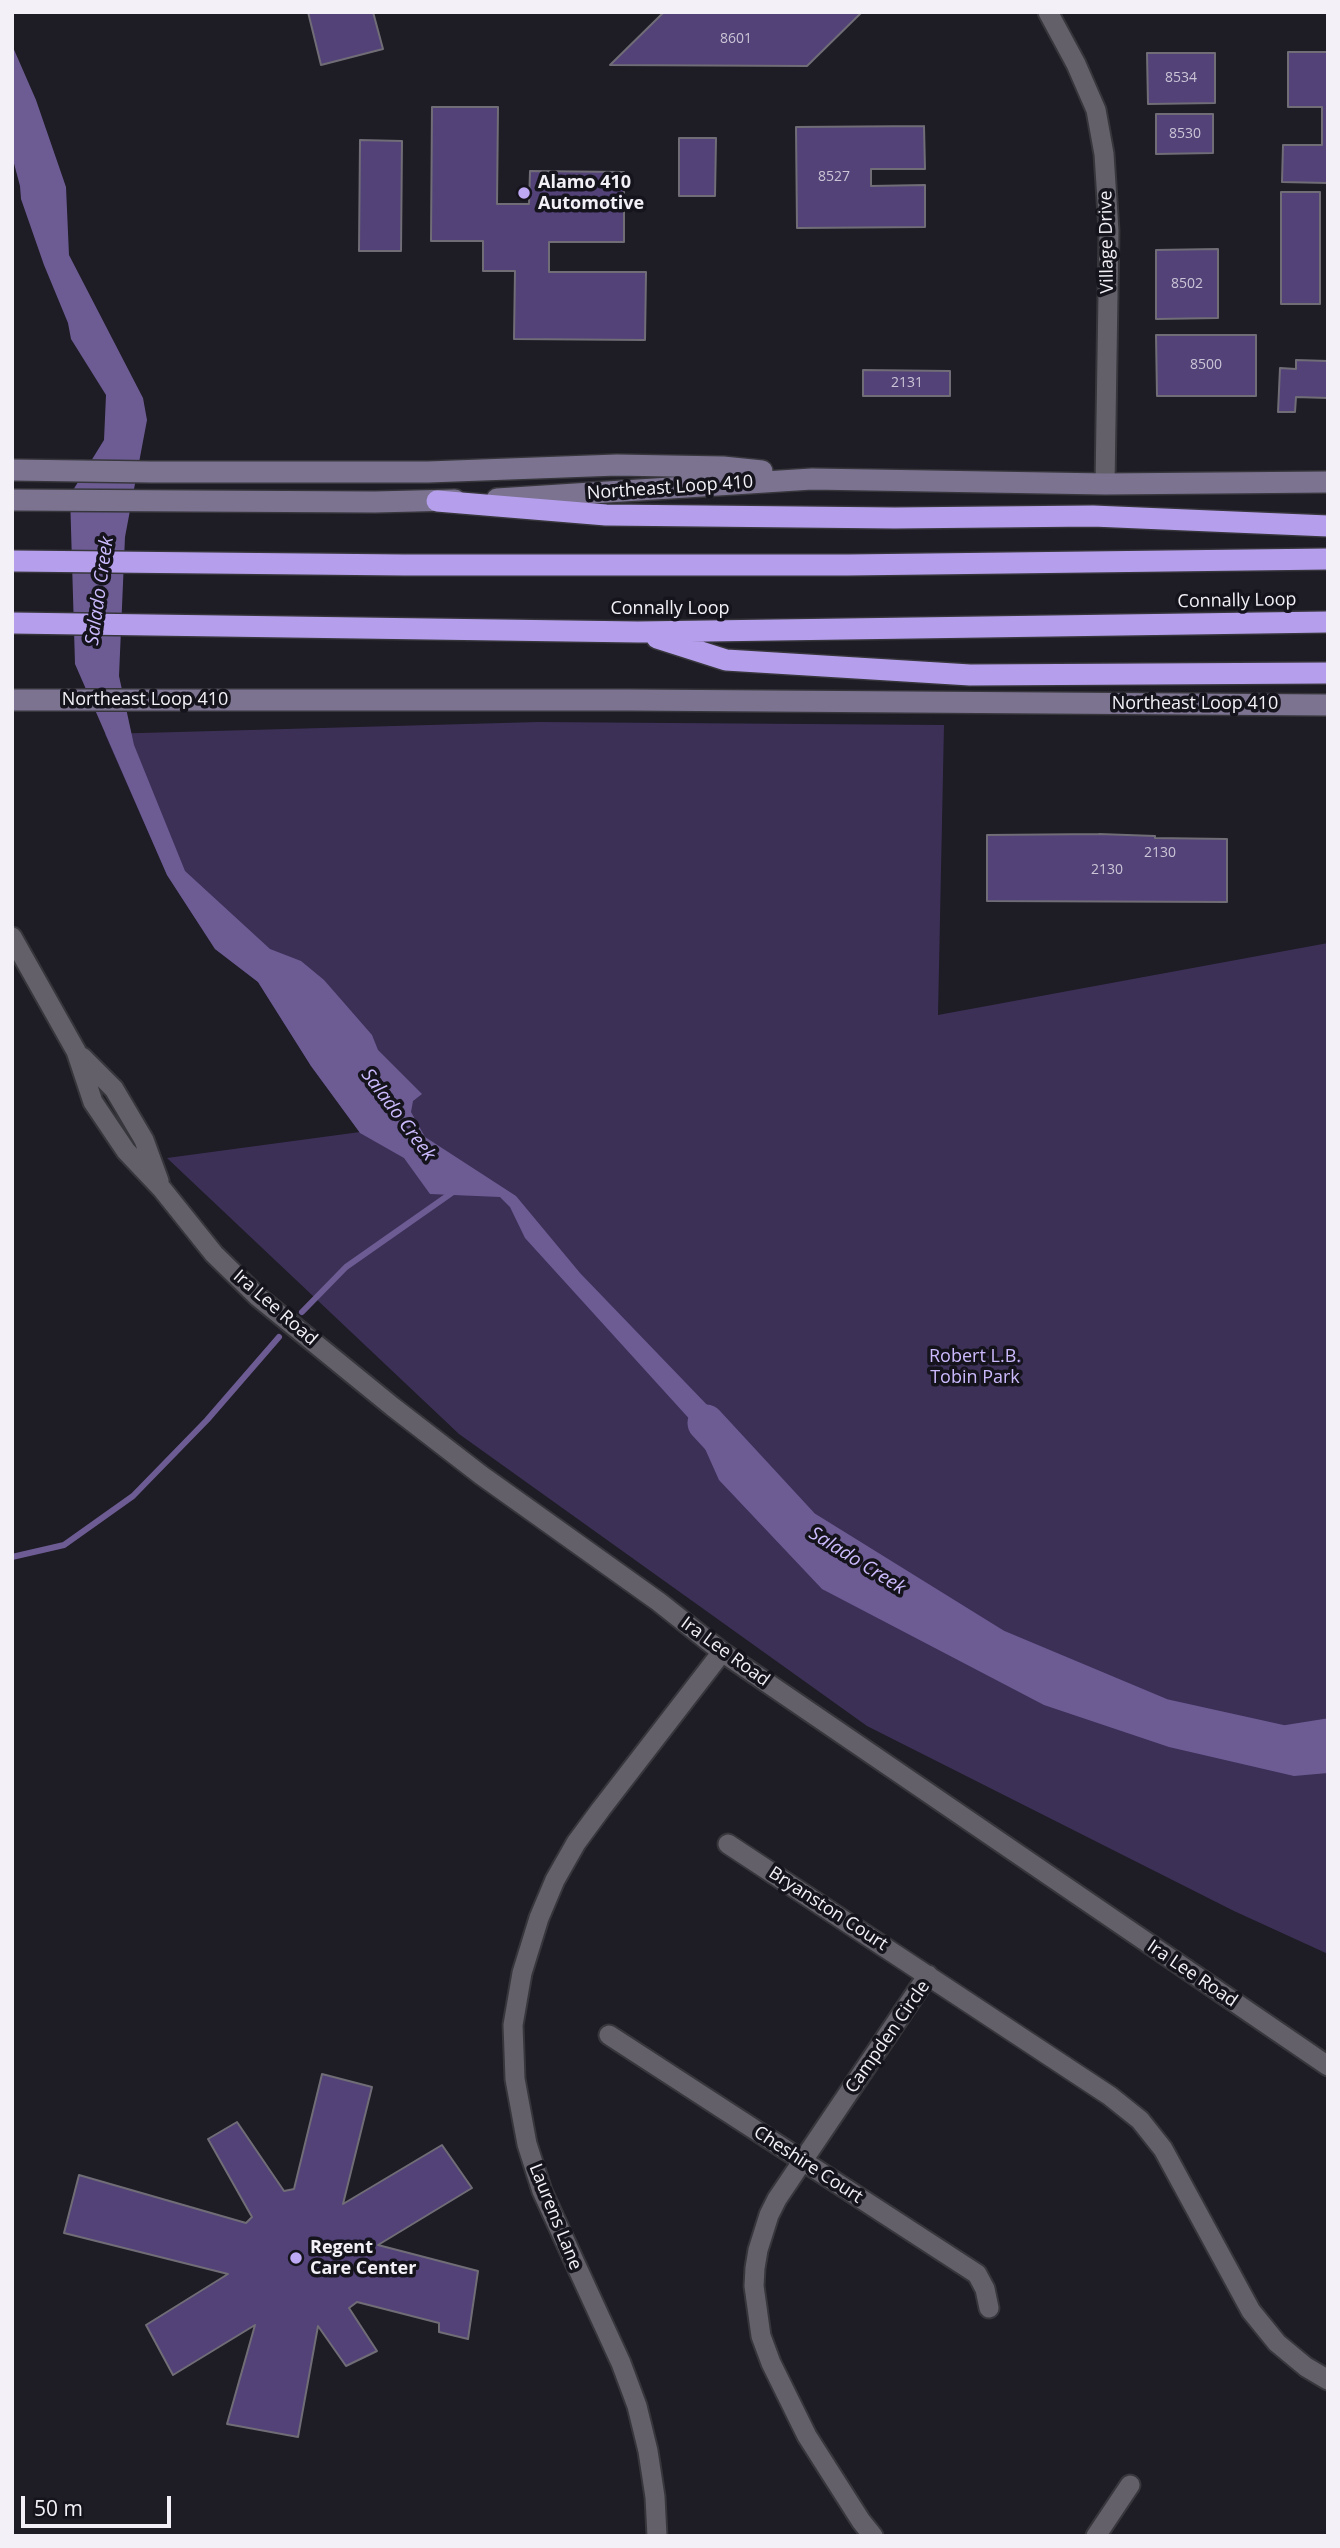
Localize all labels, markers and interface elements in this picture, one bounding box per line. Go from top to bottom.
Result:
house number: 8601 [720,31,752,47]
house number: 8534 [1165,70,1197,86]
house number: 8530 [1169,126,1201,142]
house number: 8527 [818,169,850,185]
place label: Alamo 410 Automotive [538,172,644,214]
marker: Alamo 410 Automotive [516,185,532,201]
street label: Village Drive [1095,190,1119,294]
house number: 8502 [1171,276,1203,292]
house number: 8500 [1190,357,1222,373]
house number: 2131 [891,375,923,391]
street label: Northeast Loop 410 [586,471,754,505]
water label: Salado Creek [81,535,119,647]
street label: Connally Loop [1177,589,1297,613]
street label: Connally Loop [610,598,730,620]
street label: Northeast Loop 410 [62,689,228,711]
street label: Northeast Loop 410 [1112,693,1278,715]
house number: 2130 [1144,845,1176,861]
house number: 2130 [1091,862,1123,878]
water label: Salado Creek [356,1064,440,1166]
street label: Ira Lee Road [229,1266,321,1350]
park label: Robert L.B. Tobin Park [929,1346,1021,1388]
water label: Salado Creek [805,1522,909,1600]
street label: Ira Lee Road [676,1613,774,1691]
street label: Bryanston Court [764,1862,892,1956]
street label: Ira Lee Road [1143,1936,1241,2012]
street label: Campden Circle [841,1977,935,2097]
street label: Cheshire Court [749,2122,867,2208]
street label: Laurens Lane [524,2161,586,2273]
place label: Regent Care Center [310,2237,416,2280]
marker: Regent Care Center [288,2250,304,2266]
scale bar [24,2482,175,2526]
text: 50 m [34,2494,83,2522]

